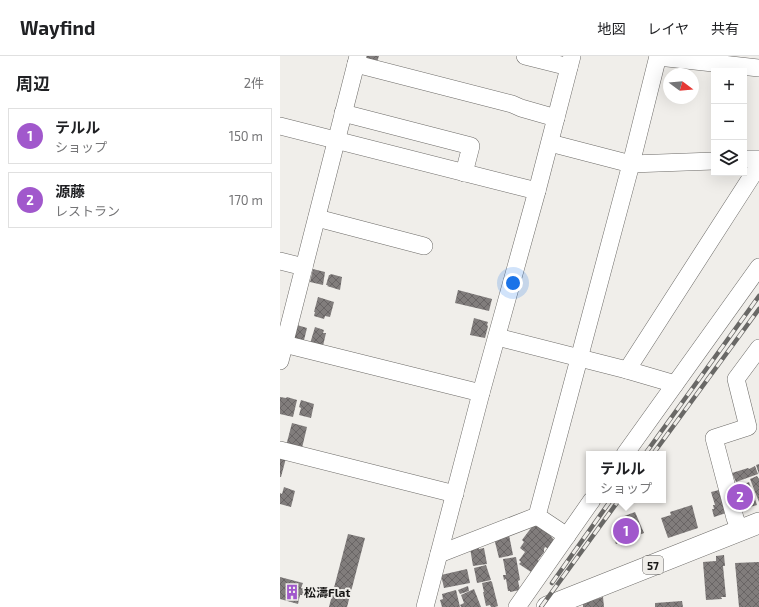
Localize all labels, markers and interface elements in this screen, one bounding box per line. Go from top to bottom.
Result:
text: Wayfind [20,16,95,39]
text: 地図 [597,20,625,37]
text: レイヤ [647,20,689,37]
text: 共有 [711,20,739,37]
north arrow [663,68,699,104]
map controls [711,68,747,176]
button: + [711,68,747,104]
text: 周辺 [16,73,50,93]
text: 2件 [244,75,264,91]
button: − [711,104,747,140]
text: テルル [55,118,100,136]
text: 1 [27,128,33,144]
text: 150 m [229,128,263,144]
text: ショップ [55,139,107,155]
button: layers [711,140,747,176]
text: 源藤 [55,182,85,200]
text: 2 [26,192,34,208]
text: 170 m [229,192,263,208]
text: レストラン [55,203,120,219]
your location [503,273,523,293]
popup [586,451,666,503]
text: テルル [600,459,645,477]
text: ショップ [600,480,652,496]
pin: 2 [727,482,753,512]
pin: 1 [613,516,639,546]
road number: 57 [643,556,663,574]
building icon: 松濤Flat [283,583,301,601]
place label: 松濤Flat [304,585,350,599]

